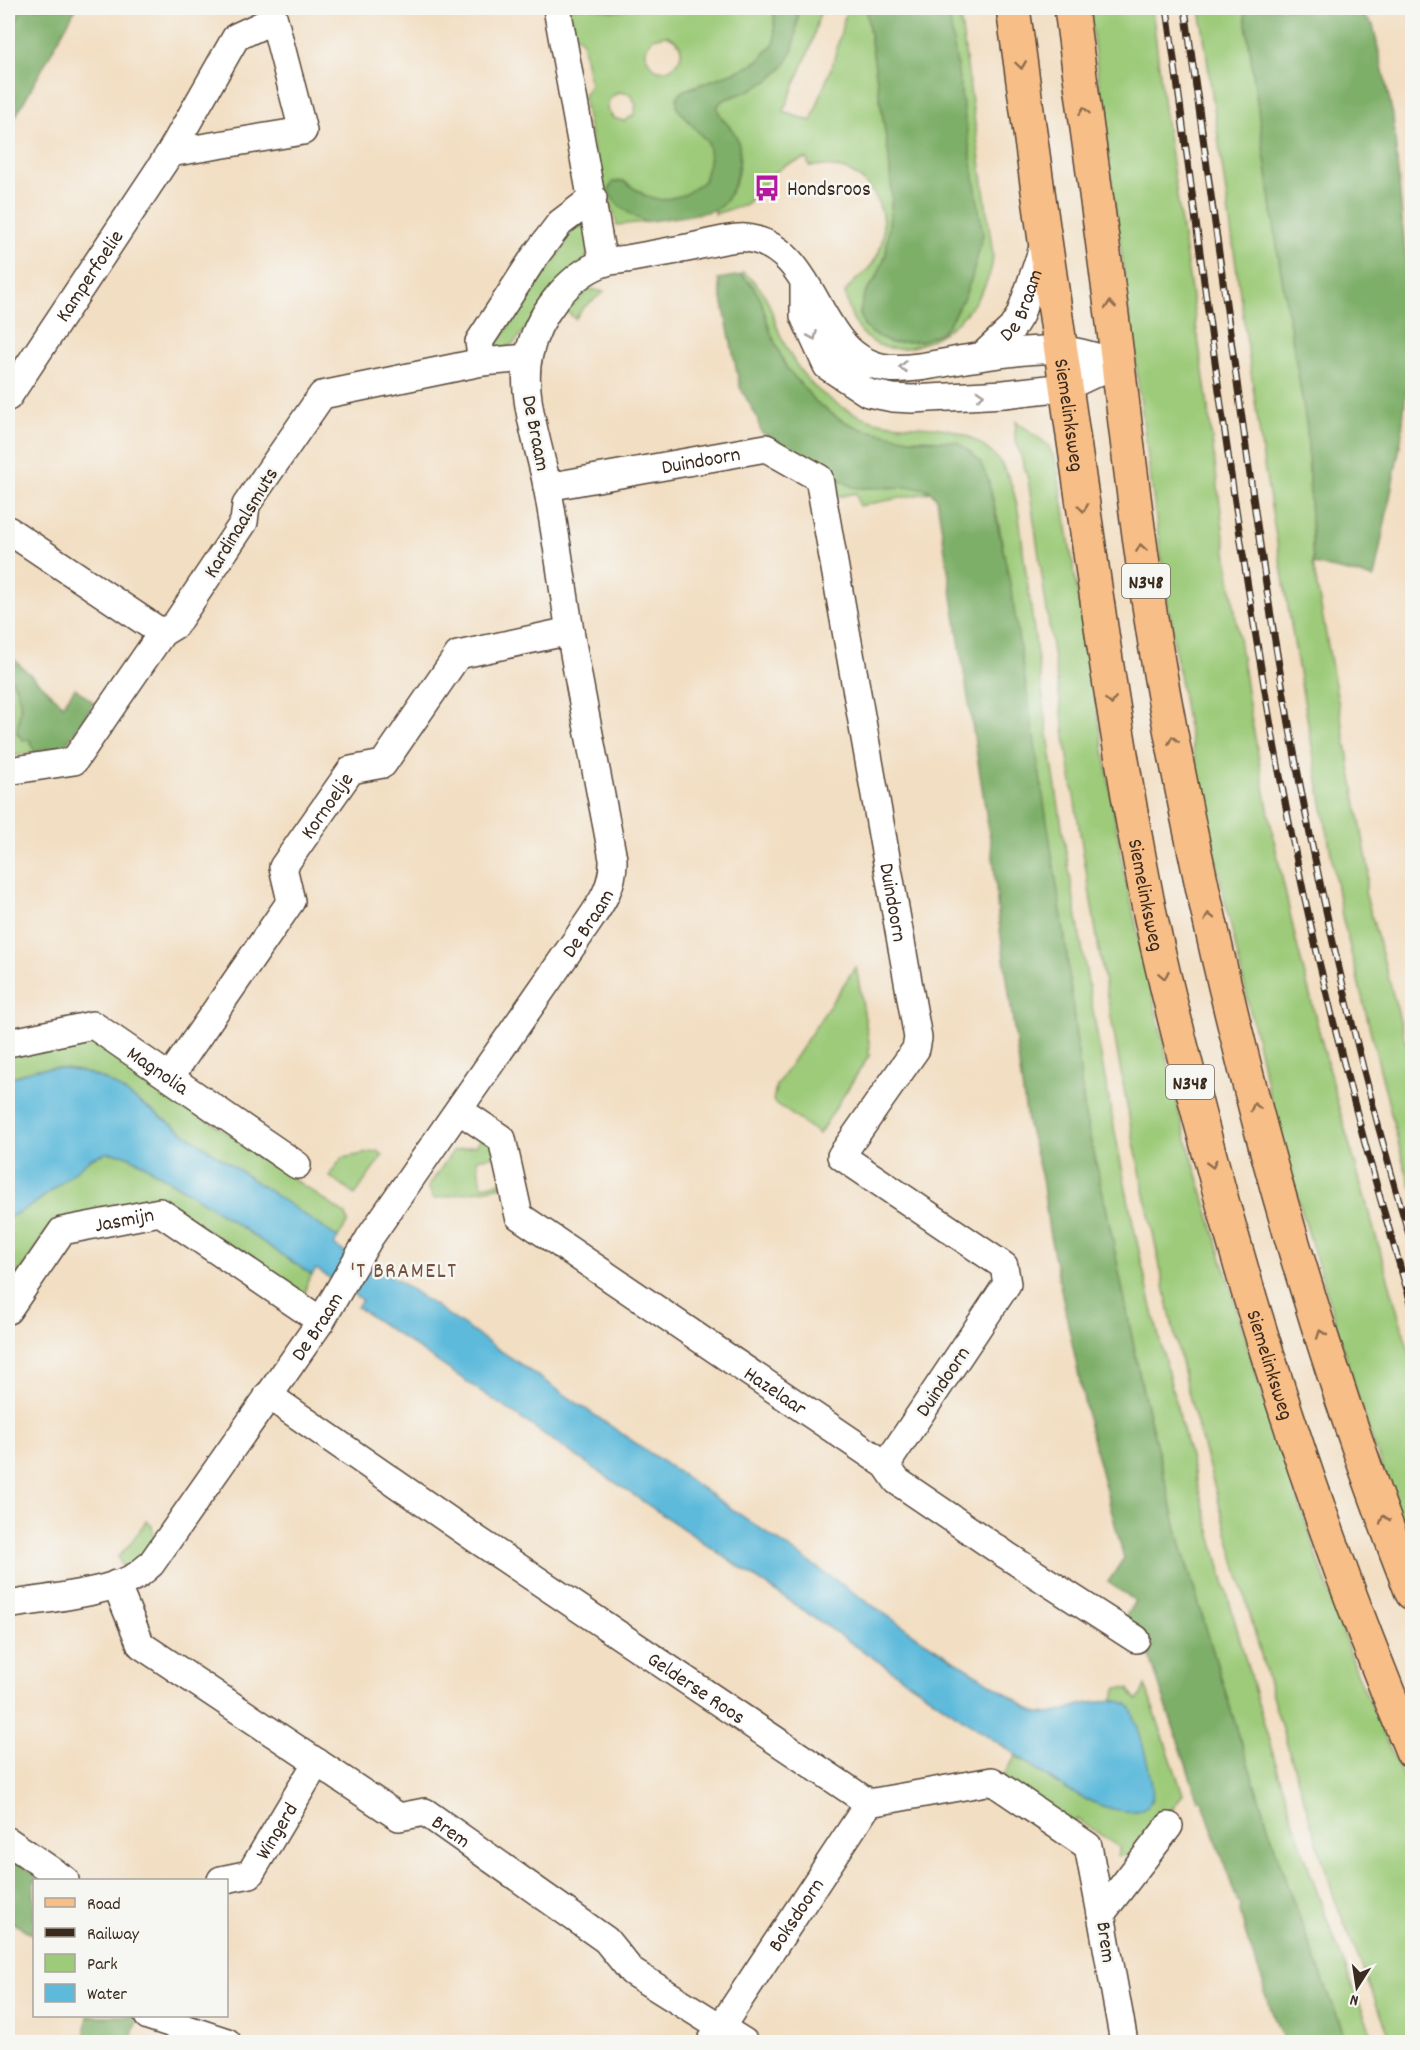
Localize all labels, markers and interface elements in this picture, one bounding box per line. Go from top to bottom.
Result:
one-way arrow [1014,61,1026,70]
one-way arrow [1079,107,1091,116]
bus stop icon: Hondsroos [752,173,782,203]
place label: Hondsroos [787,176,871,206]
street label: Kamperfoelie [50,225,133,329]
street label: De Braam [994,266,1053,350]
one-way arrow [1104,300,1116,309]
one-way arrow [805,330,817,341]
street label: Siemelinksweg [1044,357,1090,474]
one-way arrow [898,360,907,373]
one-way arrow [976,388,985,401]
street label: De Braam [512,393,556,474]
street label: Duindoorn [659,441,743,484]
street label: Kardinaalsmuts [198,463,287,585]
one-way arrow [1077,503,1089,512]
one-way arrow [1136,543,1148,552]
road number: N348 [1122,564,1170,598]
one-way arrow [1104,695,1117,705]
one-way arrow [1167,735,1180,745]
street label: Kornoelje [295,768,363,846]
street label: Siemelinksweg [1118,837,1170,955]
street label: Duindoorn [869,861,913,944]
street label: De Braam [556,885,624,965]
one-way arrow [1204,912,1217,922]
one-way arrow [1157,969,1170,979]
street label: Magnolia [120,1040,194,1105]
road number: N348 [1166,1065,1214,1099]
one-way arrow [1250,1102,1262,1112]
one-way arrow [1204,1158,1217,1168]
street label: Jasmijn [92,1201,157,1242]
district label: 'T BRAMELT [350,1257,458,1288]
street label: De Braam [285,1287,353,1368]
street label: Siemelinksweg [1237,1307,1300,1424]
one-way arrow [1316,1329,1329,1340]
street label: Duindoorn [910,1341,979,1424]
street label: Hazelaar [737,1361,812,1425]
one-way arrow [1378,1514,1391,1525]
street label: Gelderse Roos [640,1646,750,1734]
street label: Wingerd [250,1798,307,1866]
street label: Brem [424,1809,475,1857]
street label: Boksdoorn [763,1873,833,1959]
legend [33,1879,228,2017]
text: Road [87,1893,121,1918]
street label: Brem [1086,1920,1122,1965]
text: Railway [87,1923,140,1948]
text: Park [87,1953,118,1978]
north arrow [1327,1957,1387,2017]
text: Water [87,1983,127,2008]
text: N [1348,1987,1361,2011]

